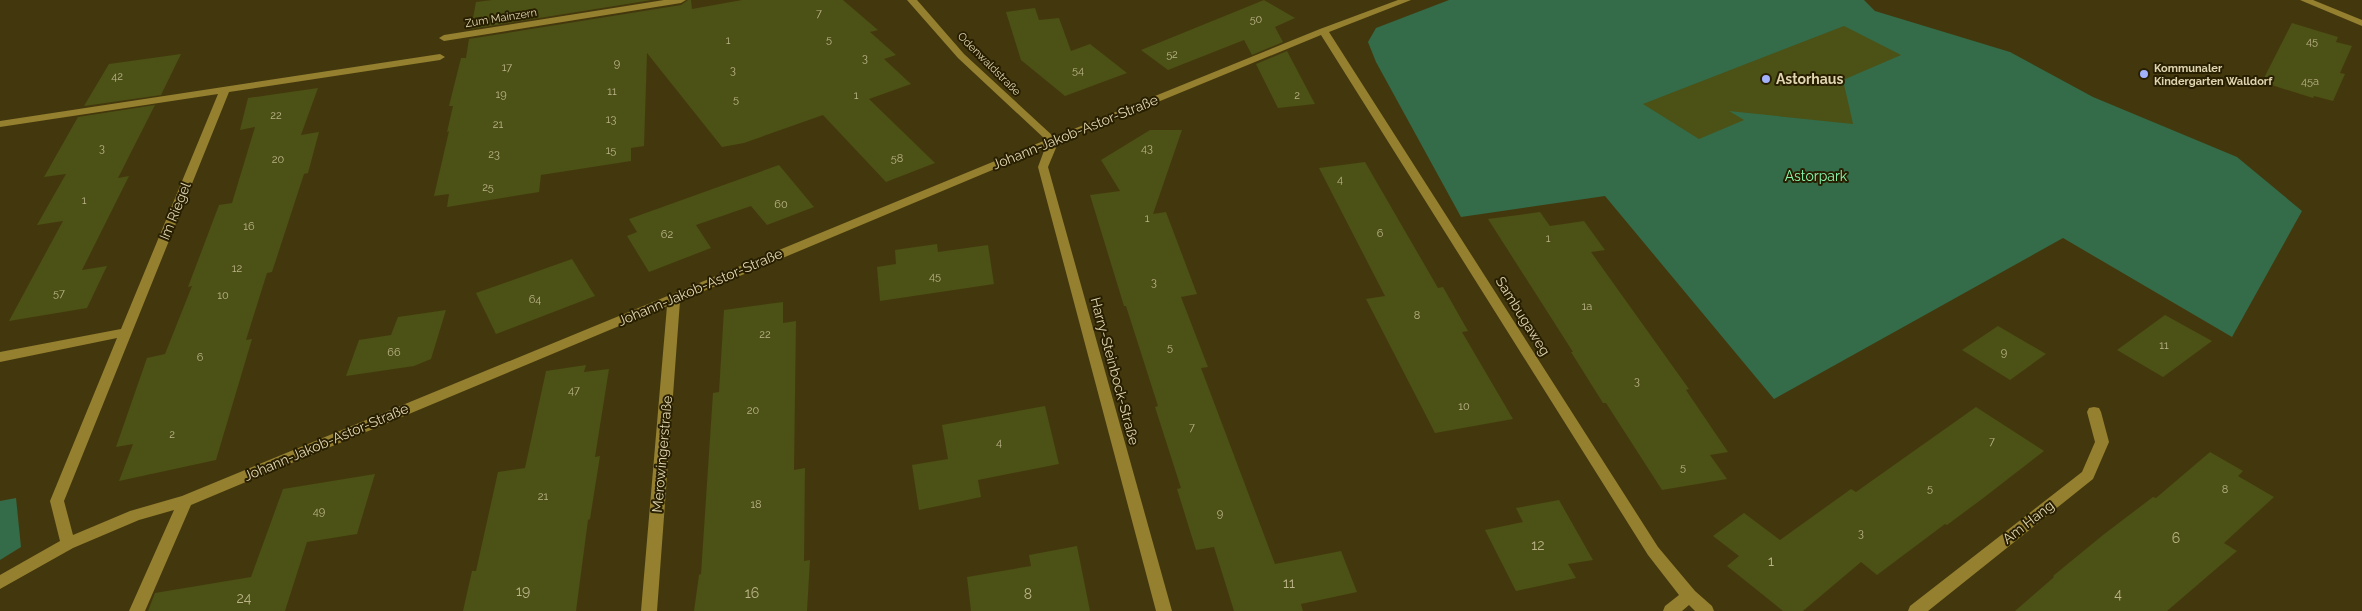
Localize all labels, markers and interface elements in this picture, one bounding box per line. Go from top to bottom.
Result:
street label: Zum Mainzern [464,6,538,30]
house number: 7 [816,7,822,20]
house number: 50 [1250,13,1263,26]
street label: Odenwaldstraße [955,30,1024,99]
house number: 5 [826,33,832,46]
house number: 1 [726,34,731,47]
house number: 45 [2306,35,2318,48]
house number: 52 [1166,48,1178,61]
house number: 3 [862,52,868,65]
house number: 9 [614,57,620,70]
house number: 17 [502,61,512,74]
place label: Kommunaler Kindergarten Walldorf [2154,62,2273,88]
house number: 3 [730,64,736,77]
house number: 54 [1072,64,1084,77]
marker: Kommunaler Kindergarten Walldorf [2138,68,2150,80]
house number: 42 [111,70,123,83]
place label: Astorhaus [1776,71,1844,87]
marker: Astorhaus [1760,73,1772,85]
house number: 45a [2301,75,2319,88]
house number: 11 [607,85,617,98]
house number: 19 [495,88,507,101]
house number: 1 [854,89,859,102]
house number: 2 [1294,89,1300,102]
street label: Johann-Jakob-Astor-Straße [990,91,1160,173]
house number: 5 [733,93,739,106]
house number: 22 [270,109,282,122]
house number: 13 [606,113,616,126]
house number: 21 [493,118,504,131]
house number: 3 [99,142,105,155]
house number: 43 [1141,142,1153,155]
house number: 15 [606,144,616,157]
house number: 23 [488,148,500,161]
house number: 58 [891,152,903,165]
house number: 20 [272,153,284,166]
park label: Astorpark [1785,168,1848,184]
house number: 4 [1337,173,1343,186]
street label: Im Riegel [156,180,194,242]
house number: 25 [482,181,494,194]
house number: 1 [82,194,87,207]
house number: 60 [774,198,788,211]
house number: 1 [1145,212,1150,225]
house number: 16 [243,220,255,233]
house number: 6 [1377,227,1384,240]
house number: 62 [661,228,673,241]
house number: 1 [1546,232,1551,245]
street label: Johann-Jakob-Astor-Straße [615,245,785,329]
house number: 12 [232,262,242,275]
house number: 45 [929,270,941,283]
street label: Sambugaweg [1492,274,1554,358]
house number: 3 [1151,276,1157,289]
house number: 57 [53,287,65,300]
house number: 10 [217,289,229,302]
house number: 64 [529,293,541,306]
street label: Harry-Steinbock-Straße [1088,295,1142,447]
house number: 1a [1582,300,1592,313]
house number: 8 [1414,309,1420,322]
house number: 22 [759,328,771,341]
house number: 11 [2159,339,2169,352]
house number: 5 [1167,341,1173,354]
house number: 66 [387,346,401,359]
house number: 9 [2001,346,2007,359]
house number: 6 [197,351,204,364]
house number: 3 [1634,375,1640,388]
house number: 47 [568,384,580,397]
street label: Merowingerstraße [649,395,675,513]
street label: Johann-Jakob-Astor-Straße [241,400,411,484]
house number: 10 [1458,400,1470,413]
house number: 20 [747,404,759,417]
house number: 7 [1189,421,1195,434]
house number: 2 [169,428,175,441]
house number: 7 [1989,435,1995,448]
house number: 4 [996,436,1002,449]
house number: 5 [1680,461,1686,474]
house number: 5 [1927,482,1933,495]
house number: 8 [2222,483,2228,496]
house number: 21 [538,490,549,503]
street label: Am Hang [1999,497,2057,547]
house number: 18 [750,498,762,511]
house number: 49 [313,505,325,518]
house number: 9 [1217,507,1223,520]
house number: 3 [1858,527,1864,540]
house number: 6 [2172,530,2180,546]
house number: 12 [1531,537,1545,553]
house number: 1 [1768,553,1774,569]
house number: 11 [1283,575,1295,591]
house number: 19 [516,583,530,599]
house number: 16 [745,585,759,601]
house number: 8 [1024,586,1032,602]
house number: 4 [2114,586,2122,602]
house number: 24 [237,590,252,606]

